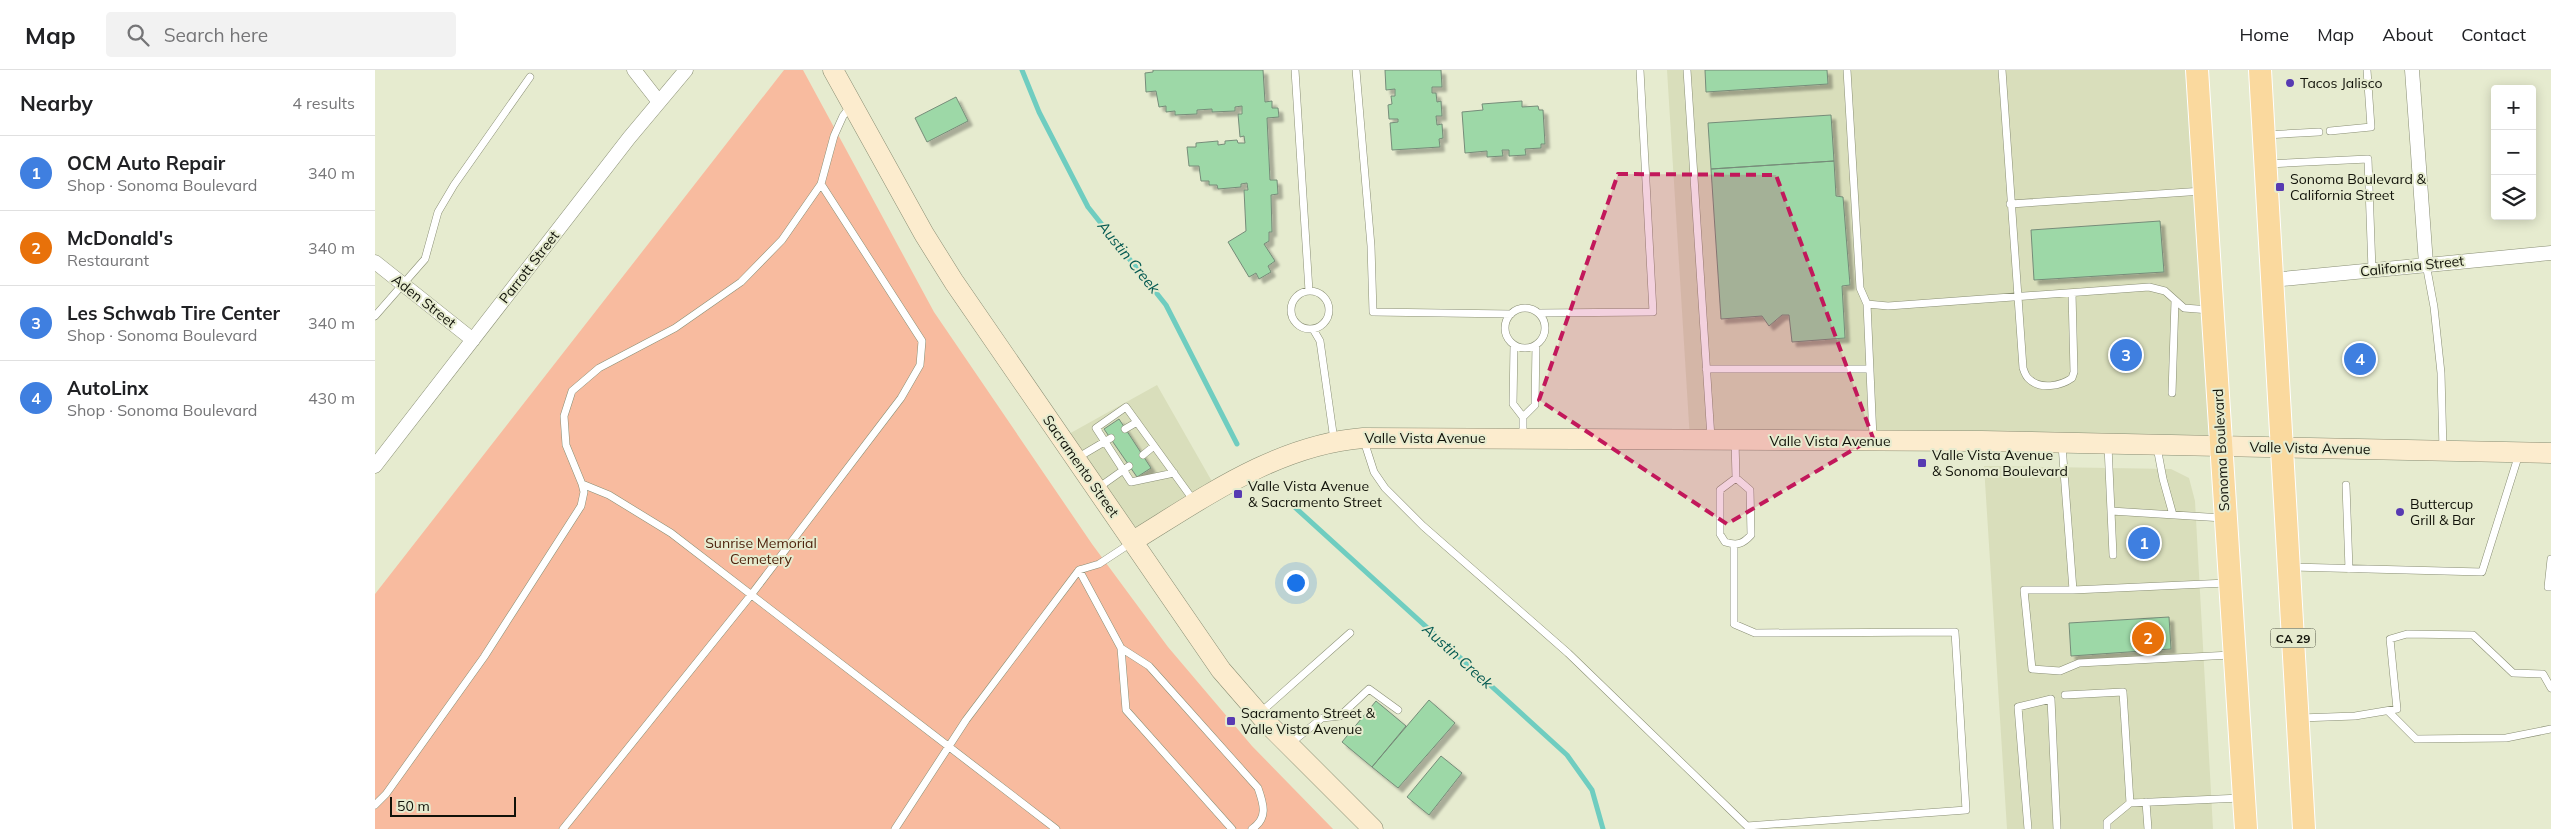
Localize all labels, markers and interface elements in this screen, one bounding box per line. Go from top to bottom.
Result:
search box [106,12,456,57]
text: Map [25,20,76,50]
icon: search [124,21,152,49]
text: Search here [164,23,268,47]
text: Home [2239,23,2289,46]
text: Map [2317,23,2354,46]
text: About [2382,23,2433,46]
text: Contact [2461,23,2526,46]
place label: Tacos Jalisco [2300,74,2383,92]
marker: Tacos Jalisco [2284,77,2296,89]
map controls [2491,85,2536,220]
button: + [2491,85,2536,130]
text: Nearby [20,90,93,116]
text: 4 results [292,93,355,113]
button: − [2491,130,2536,175]
text: OCM Auto Repair [67,151,225,175]
text: 1 [31,163,41,183]
text: 340 m [308,163,355,183]
place label: Sonoma Boulevard & California Street [2290,170,2426,204]
text: Shop · Sonoma Boulevard [67,175,257,195]
button: layers [2491,175,2536,220]
marker: Sonoma Boulevard & California Street [2274,181,2286,193]
water label: Austin Creek [1093,216,1165,298]
text: McDonald's [67,226,173,250]
street label: Parrott Street [495,227,563,307]
text: 2 [31,238,41,258]
text: 340 m [308,238,355,258]
text: Restaurant [67,250,149,270]
street label: California Street [2359,252,2465,280]
street label: Aden Street [388,270,460,332]
text: Les Schwab Tire Center [67,301,280,325]
text: 3 [31,313,41,333]
text: 340 m [308,313,355,333]
text: Shop · Sonoma Boulevard [67,325,257,345]
pin: 3 [2110,336,2142,374]
pin: 4 [2344,340,2376,378]
text: AutoLinx [67,376,148,400]
text: 4 [31,388,41,408]
text: 430 m [308,388,355,408]
street label: Sonoma Boulevard [2209,388,2233,512]
text: Shop · Sonoma Boulevard [67,400,257,420]
street label: Sacramento Street [1039,411,1123,521]
street label: Valle Vista Avenue [1365,429,1486,447]
street label: Valle Vista Avenue [1770,432,1891,450]
street label: Valle Vista Avenue [2249,438,2371,458]
place label: Valle Vista Avenue & Sonoma Boulevard [1932,446,2068,480]
marker: Valle Vista Avenue & Sonoma Boulevard [1916,457,1928,469]
place label: Valle Vista Avenue & Sacramento Street [1248,477,1382,511]
marker: Valle Vista Avenue & Sacramento Street [1232,488,1244,500]
place label: Buttercup Grill & Bar [2410,495,2476,529]
marker: Buttercup Grill & Bar [2394,506,2406,518]
pin: 1 [2128,524,2160,562]
park label: Sunrise Memorial Cemetery [705,534,817,568]
your location [1283,570,1309,596]
water label: Austin Creek [1418,619,1498,693]
pin: 2 [2132,619,2164,657]
road number: CA 29 [2271,628,2315,648]
place label: Sacramento Street & Valle Vista Avenue [1241,704,1375,738]
marker: Sacramento Street & Valle Vista Avenue [1225,715,1237,727]
scale bar [390,794,516,817]
text: 50 m [397,797,430,815]

